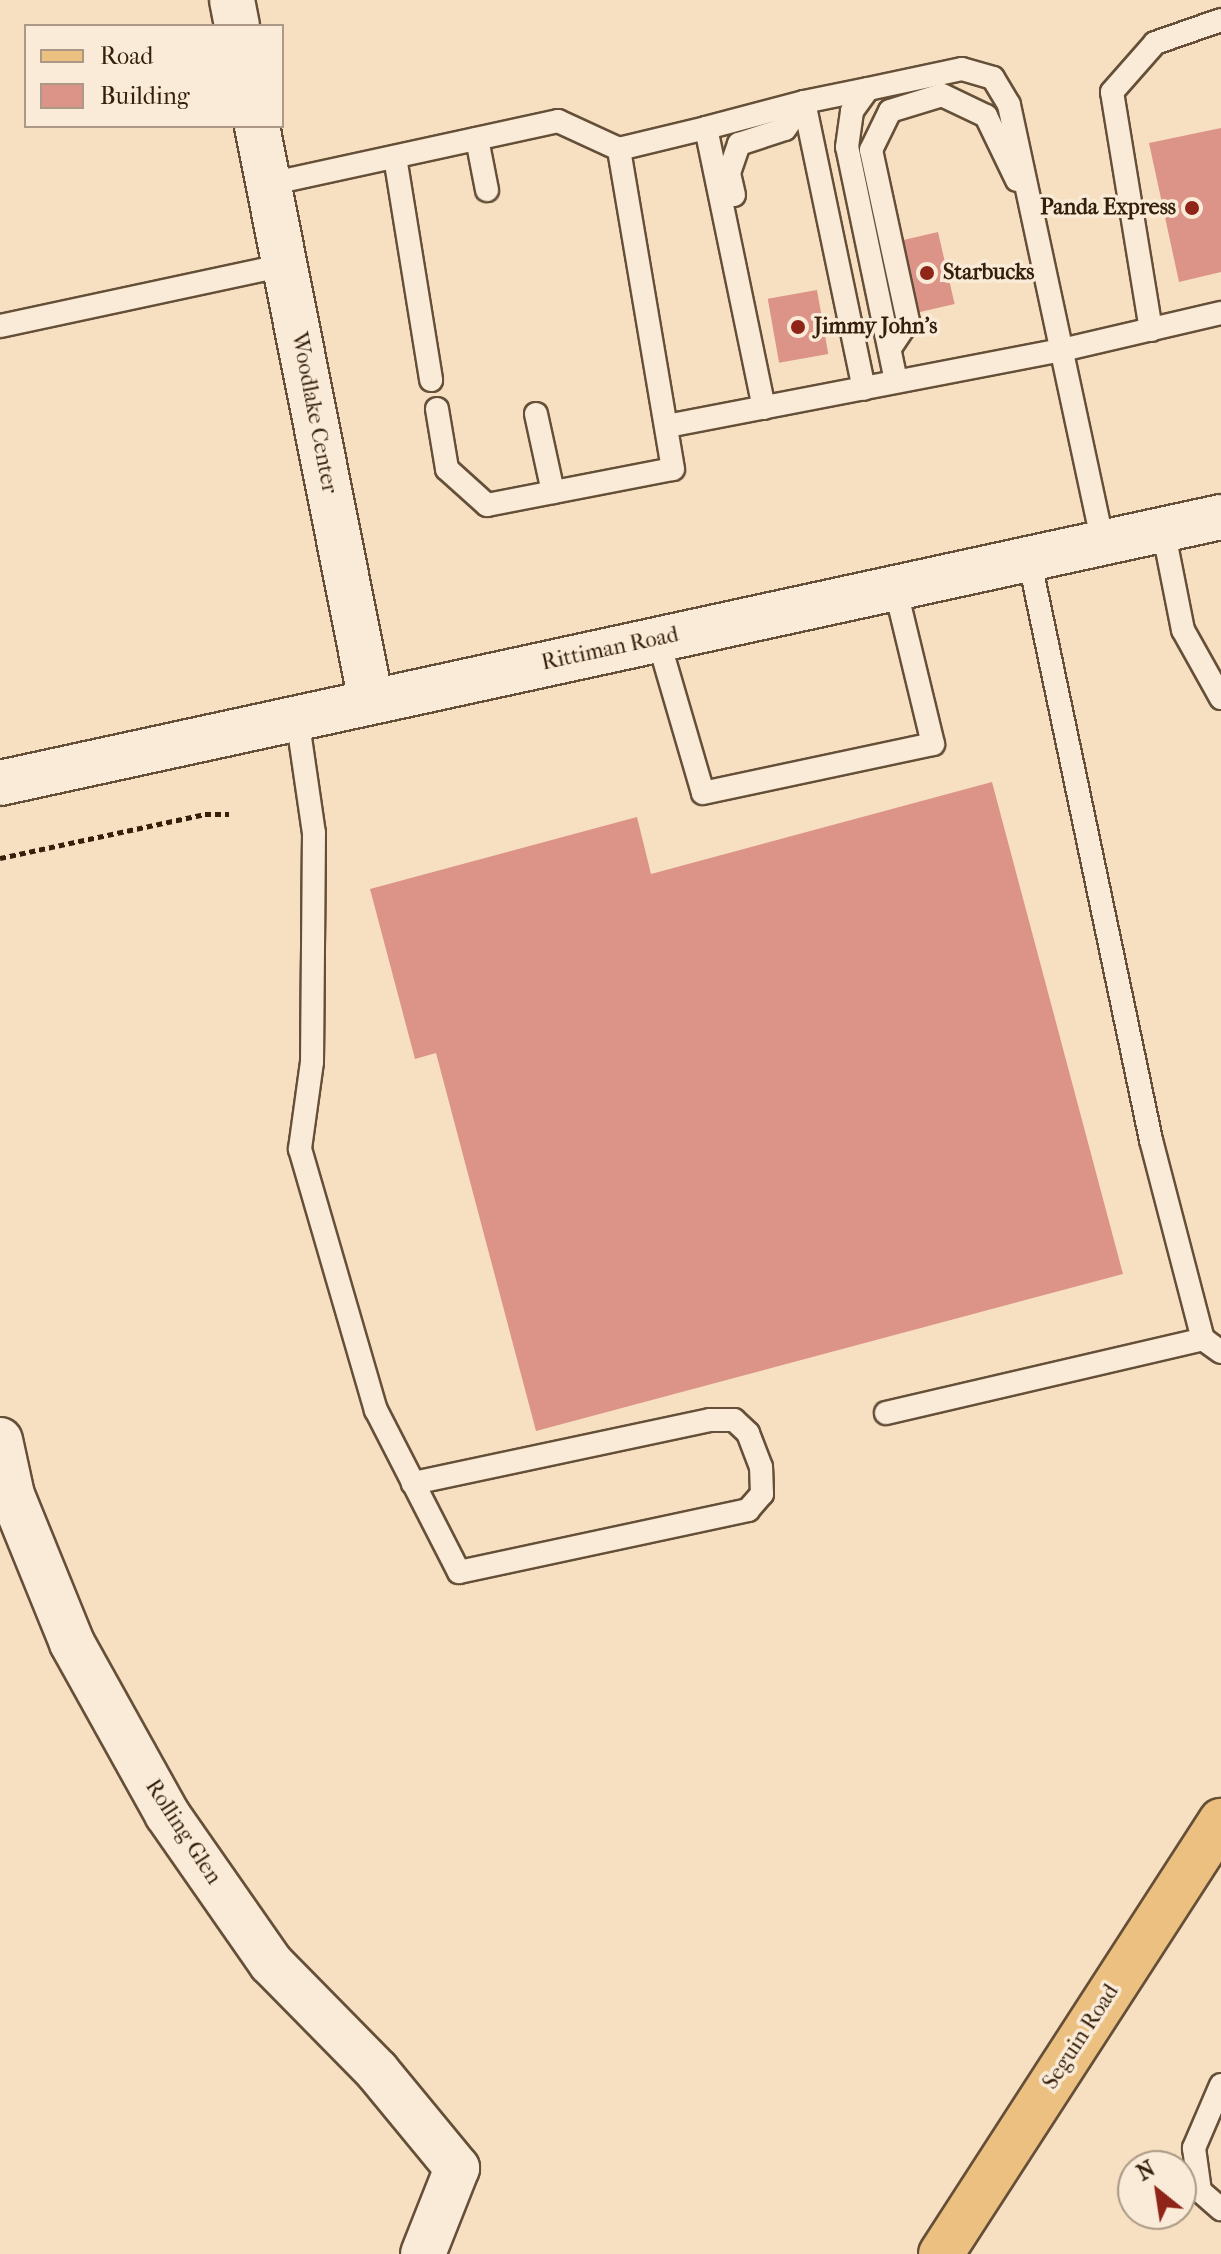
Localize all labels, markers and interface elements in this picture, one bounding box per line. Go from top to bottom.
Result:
legend [24,24,284,128]
text: Road [100,42,153,70]
text: Building [100,82,190,110]
place label: Panda Express [1040,195,1176,221]
marker: Panda Express [1183,199,1201,217]
place label: Starbucks [943,260,1034,286]
marker: Starbucks [918,264,936,282]
place label: Jimmy John's [814,314,937,340]
marker: Jimmy John's [789,318,807,336]
street label: Woodlake Center [285,330,343,496]
street label: Rittiman Road [539,622,681,676]
street label: Rolling Glen [139,1775,227,1889]
street label: Seguin Road [1037,1980,1125,2094]
north arrow [1117,2150,1197,2230]
text: N [1132,2156,1160,2186]

